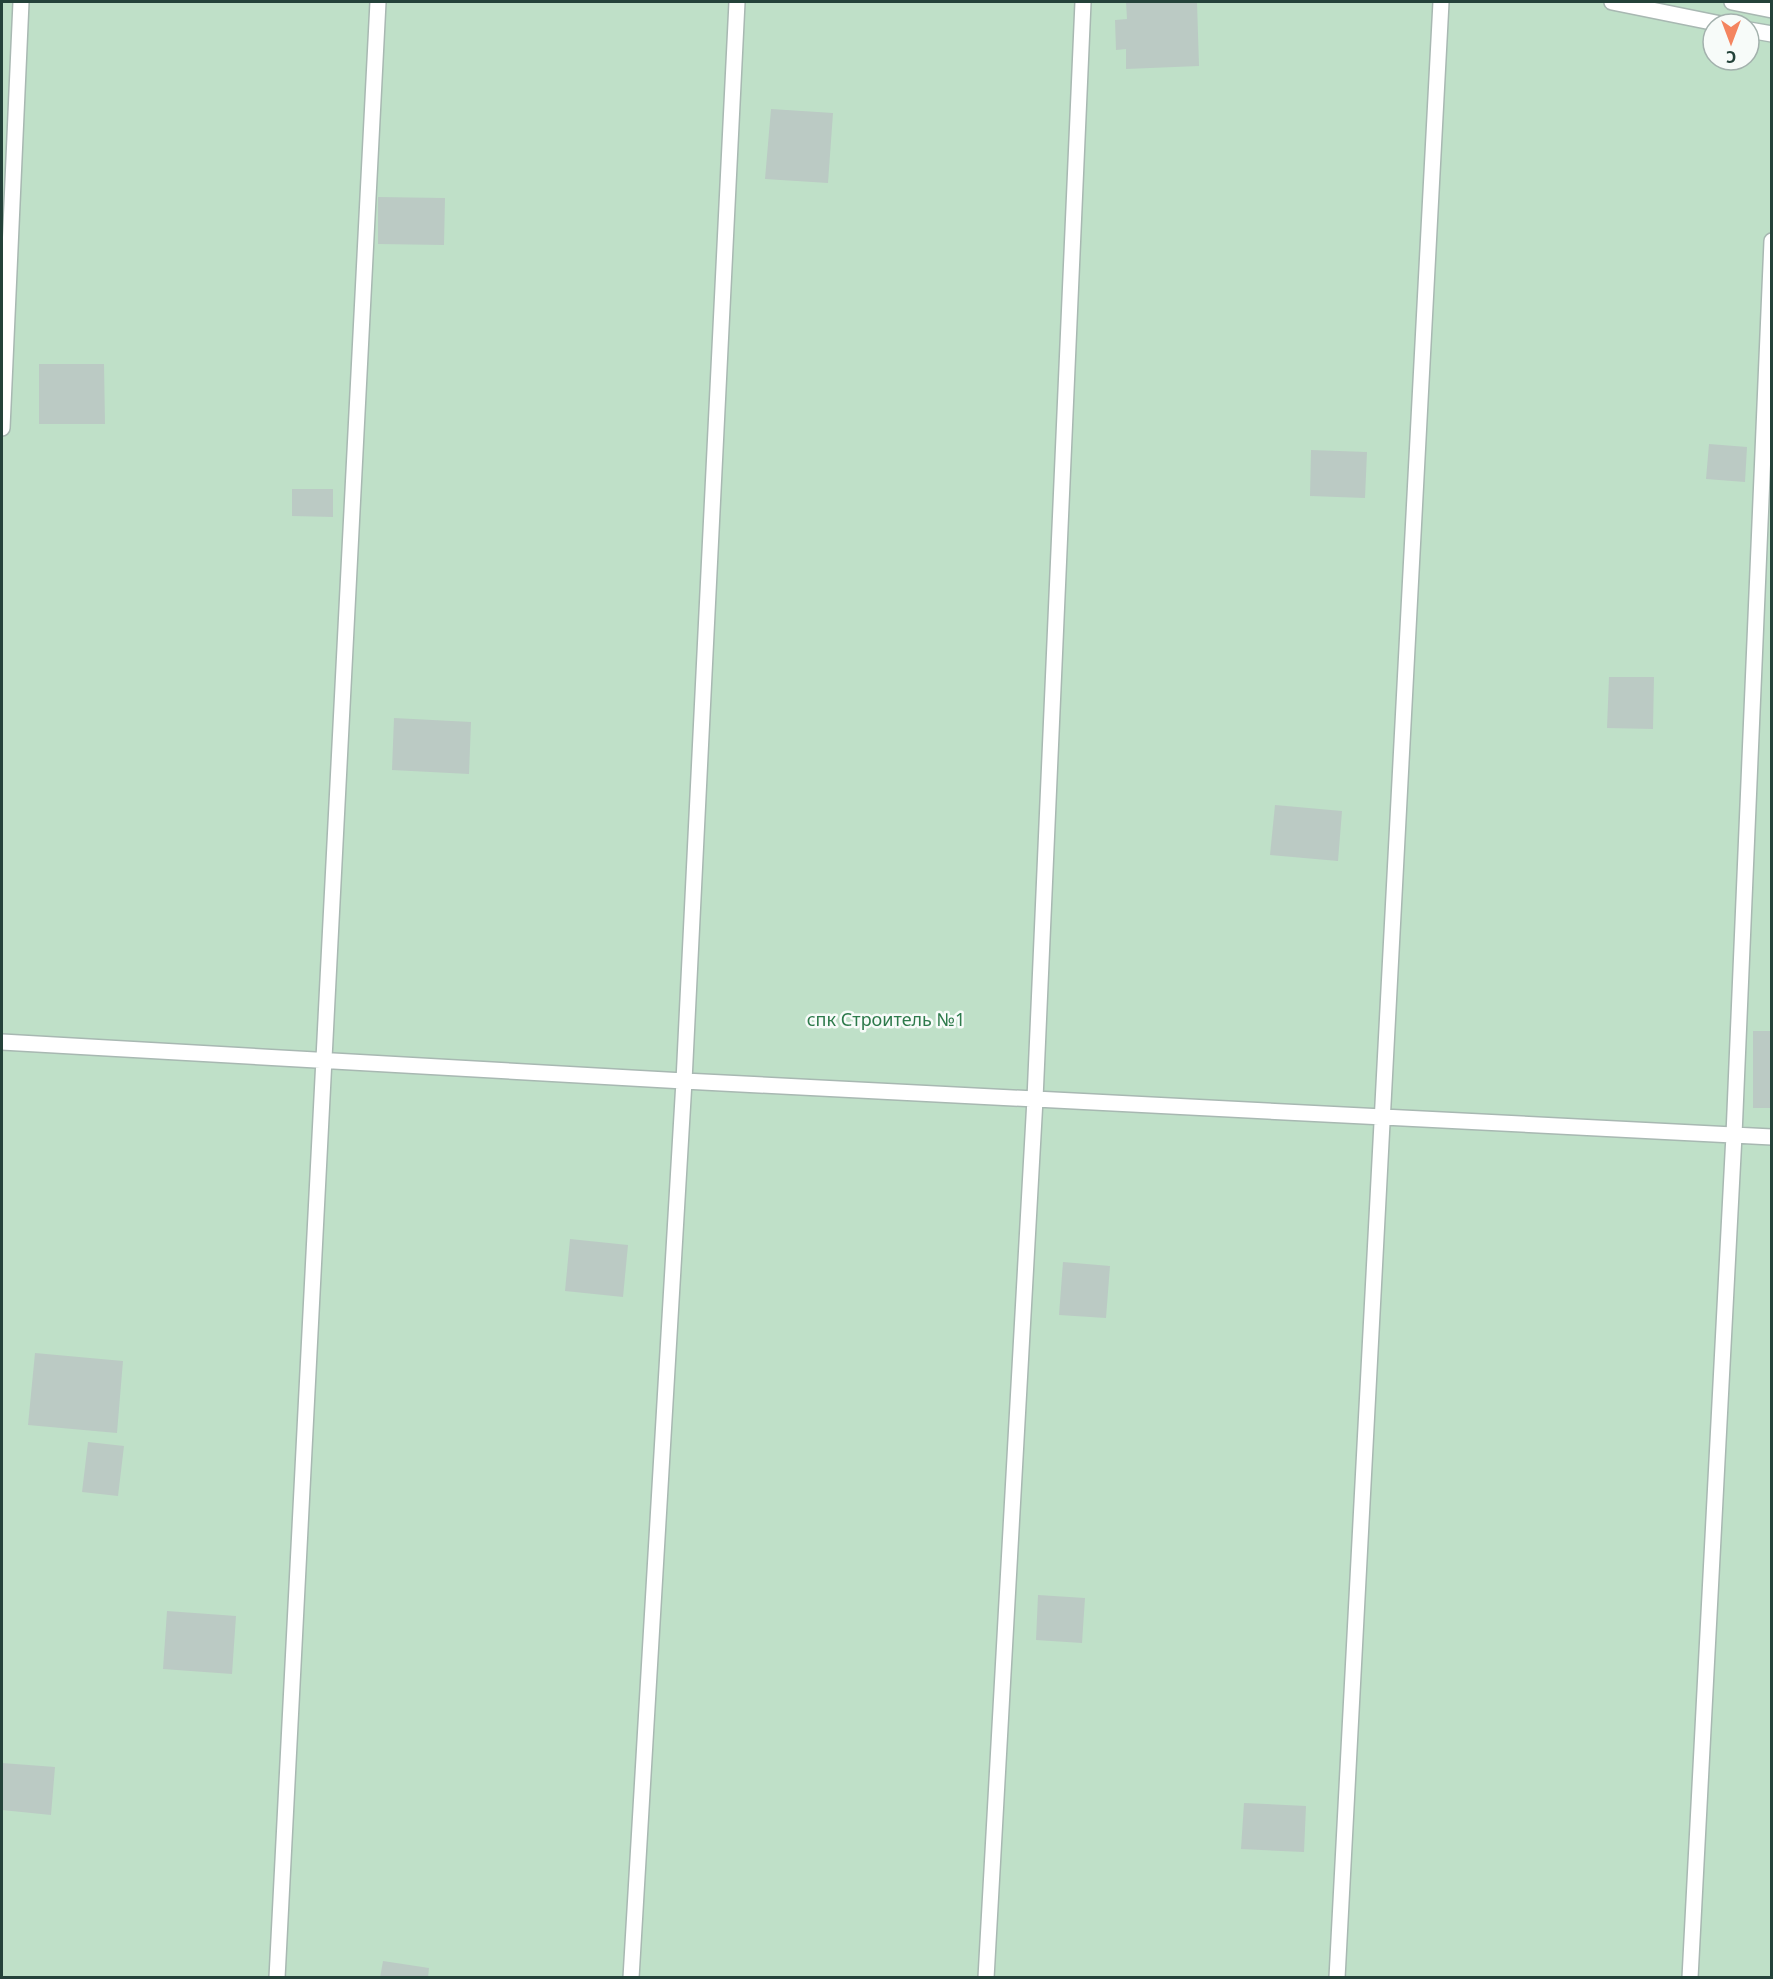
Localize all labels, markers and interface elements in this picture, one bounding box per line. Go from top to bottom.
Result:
north arrow [1701,12,1761,72]
text: С [1726,46,1736,68]
park label: спк Строитель №1 [807,1007,965,1031]

